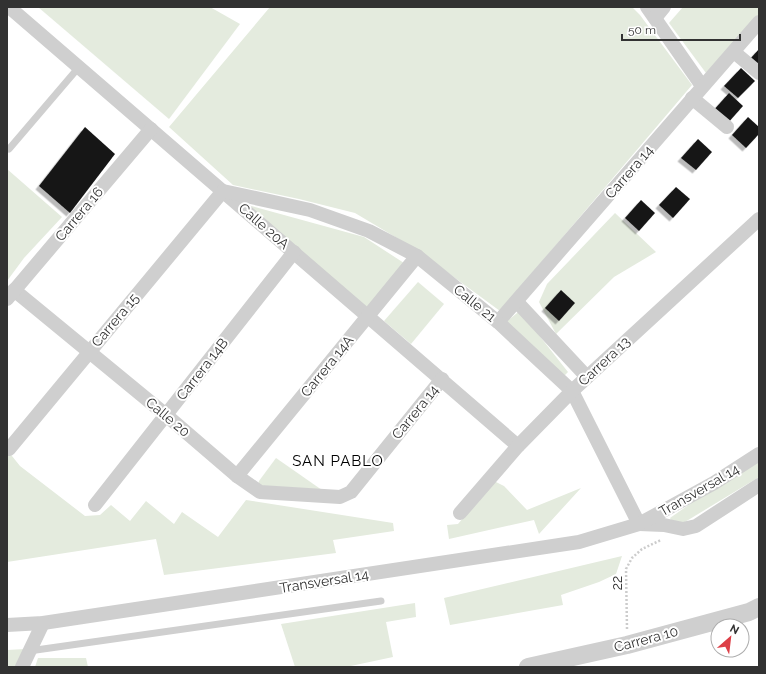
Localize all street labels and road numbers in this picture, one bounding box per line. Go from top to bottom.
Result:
street label: Carrera 14 [602,142,657,202]
street label: Carrera 16 [52,184,106,244]
street label: Calle 20A [235,200,293,253]
street label: Calle 21 [451,281,499,325]
street label: Carrera 15 [88,290,142,350]
street label: Carrera 14A [297,332,357,400]
street label: Carrera 13 [575,333,633,389]
street label: Carrera 14B [173,335,231,403]
street label: Carrera 14 [388,382,442,442]
street label: Calle 20 [143,394,193,440]
street label: Transversal 14 [656,460,742,519]
street label: Transversal 14 [278,566,370,596]
street label: 22 [609,576,625,590]
street label: Carrera 10 [612,623,680,655]

